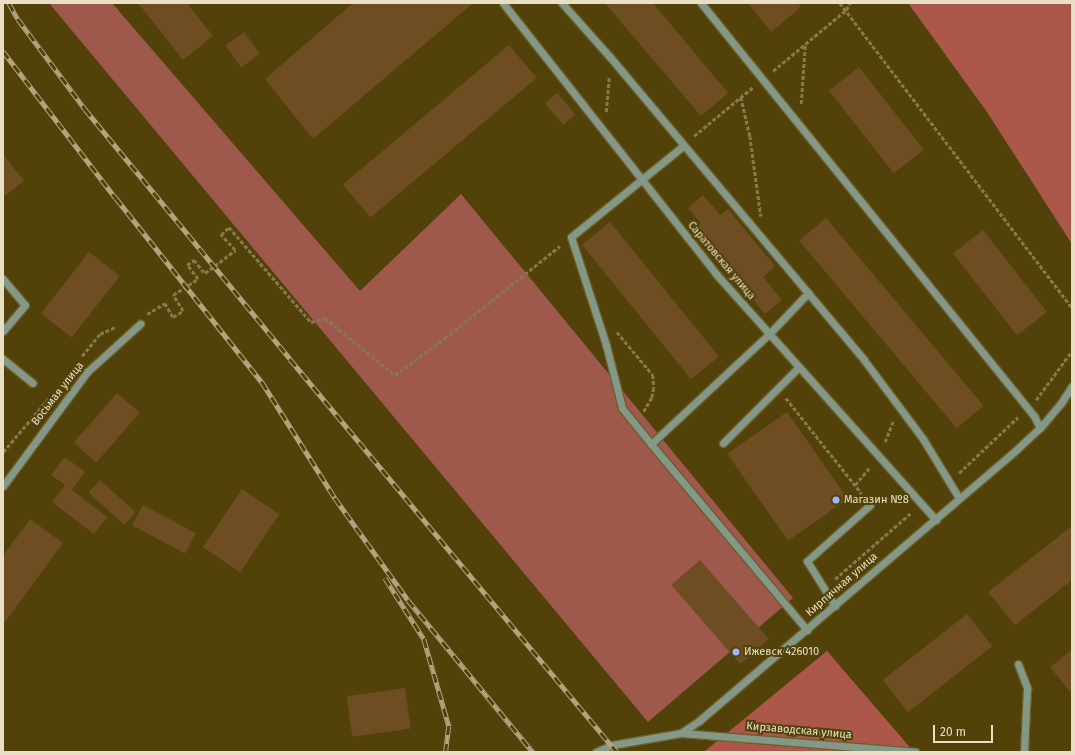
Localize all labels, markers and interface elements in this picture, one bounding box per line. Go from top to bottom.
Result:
street label: Саратовская улица [684,219,758,303]
street label: Восьмая улица [29,360,87,428]
place label: Магазин №8 [844,493,909,507]
marker: Магазин №8 [831,495,841,505]
street label: Кирпичная улица [803,550,881,620]
place label: Ижевск 426010 [744,645,819,659]
marker: Ижевск 426010 [731,647,741,657]
scale bar [935,717,995,743]
street label: Кирзаводская улица [746,720,852,742]
text: 20 m [940,725,966,739]

